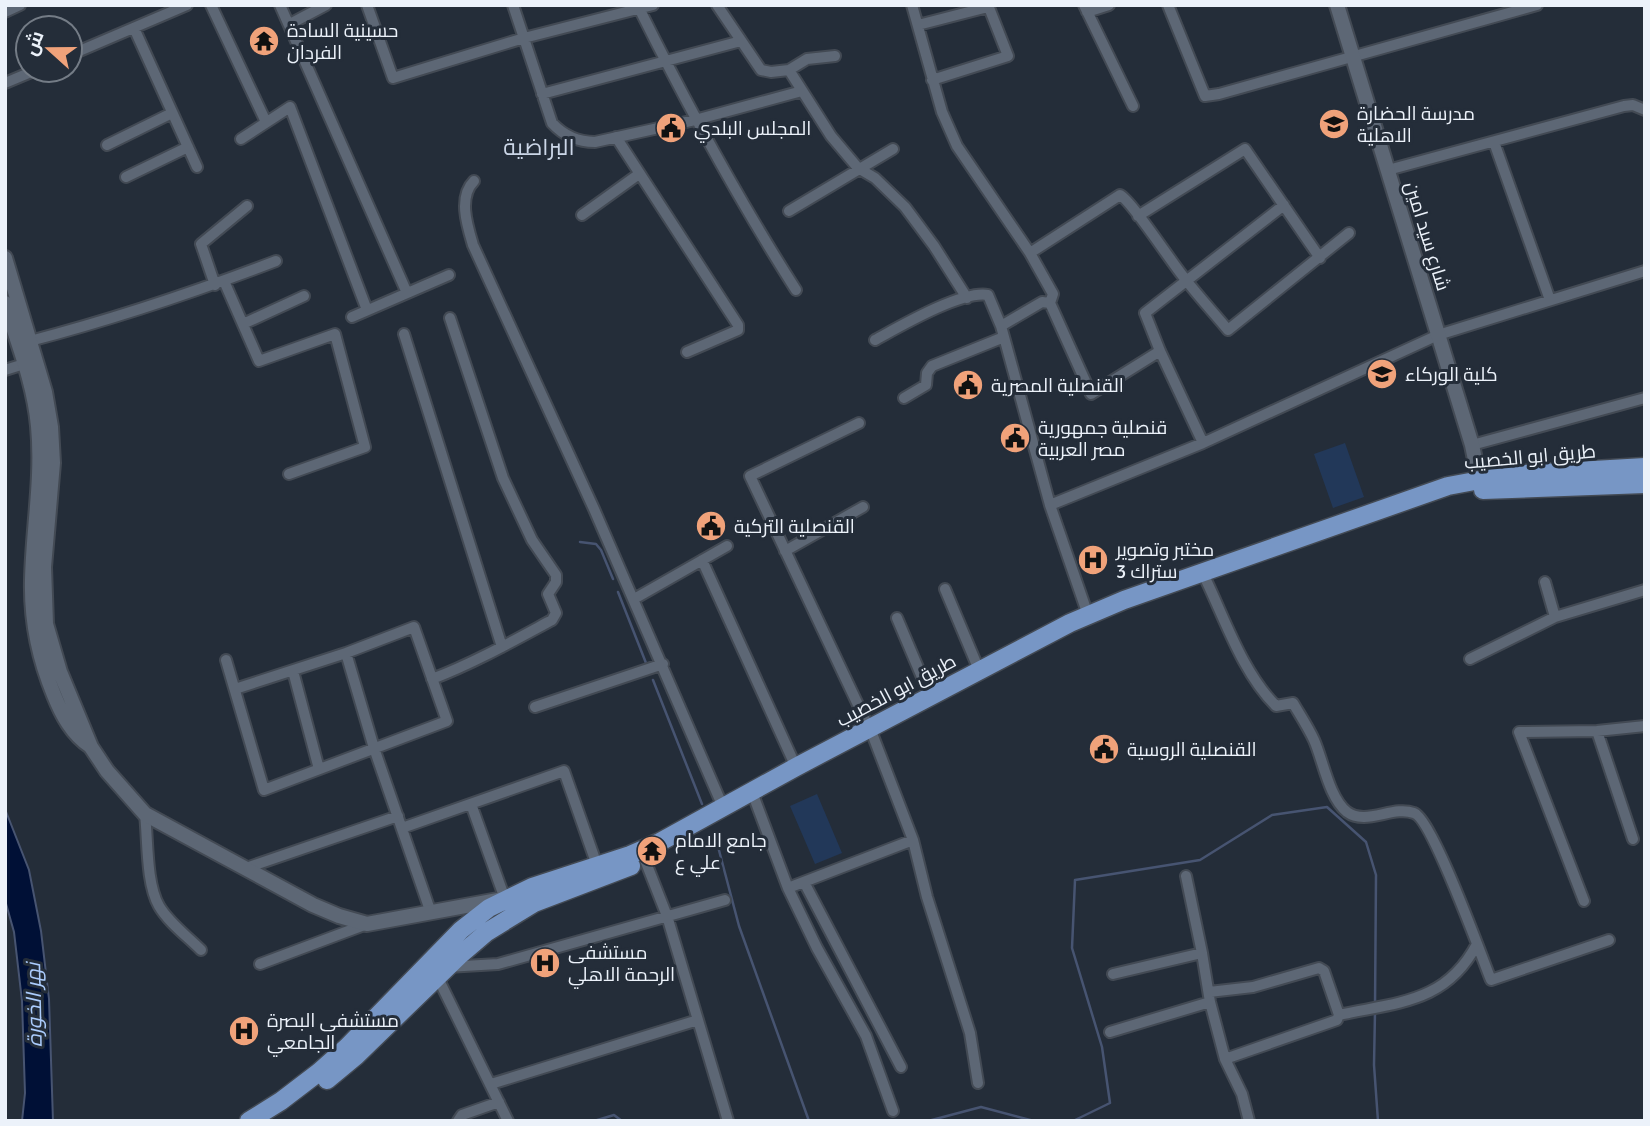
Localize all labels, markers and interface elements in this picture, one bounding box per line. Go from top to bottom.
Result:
north arrow [14,14,84,84]
place label: حسينية السادة الفردان [287,19,398,65]
temple icon: حسينية السادة الفردان [247,24,281,58]
text: ش [18,28,50,59]
place label: مدرسة الحضارة الاهلية [1357,102,1475,148]
school or university icon: مدرسة الحضارة الاهلية [1317,107,1351,141]
public building icon: المجلس البلدي [654,111,688,145]
place label: المجلس البلدي [694,117,811,143]
district label: البراضية [503,133,575,162]
street label: شارع سيد امين [1398,179,1455,294]
school or university icon: كلية الوركاء [1365,357,1399,391]
place label: كلية الوركاء [1405,363,1498,387]
public building icon: القنصلية المصرية [951,368,985,402]
place label: القنصلية المصرية [991,374,1124,398]
place label: قنصلية جمهورية مصر العربية [1038,416,1167,462]
public building icon: قنصلية جمهورية مصر العربية [998,421,1032,455]
street label: طريق ابو الخصيب [1463,439,1597,475]
public building icon: القنصلية التركية [694,509,728,543]
place label: القنصلية التركية [734,515,855,539]
place label: مختبر وتصوير ستراك 3 [1115,538,1214,584]
hospital icon: مختبر وتصوير ستراك 3 [1076,543,1110,577]
street label: طريق ابو الخصيب [833,649,960,732]
public building icon: القنصلية الروسية [1087,732,1121,766]
place label: القنصلية الروسية [1127,738,1257,762]
place label: جامع الامام علي ع [675,829,767,877]
temple icon: جامع الامام علي ع [635,834,669,868]
place label: مستشفى الرحمة الاهلي [568,941,675,989]
hospital icon: مستشفى الرحمة الاهلي [528,946,562,980]
water label: نهر الخورة [20,960,48,1047]
place label: مستشفى البصرة الجامعي [267,1009,399,1057]
hospital icon: مستشفى البصرة الجامعي [227,1014,261,1048]

